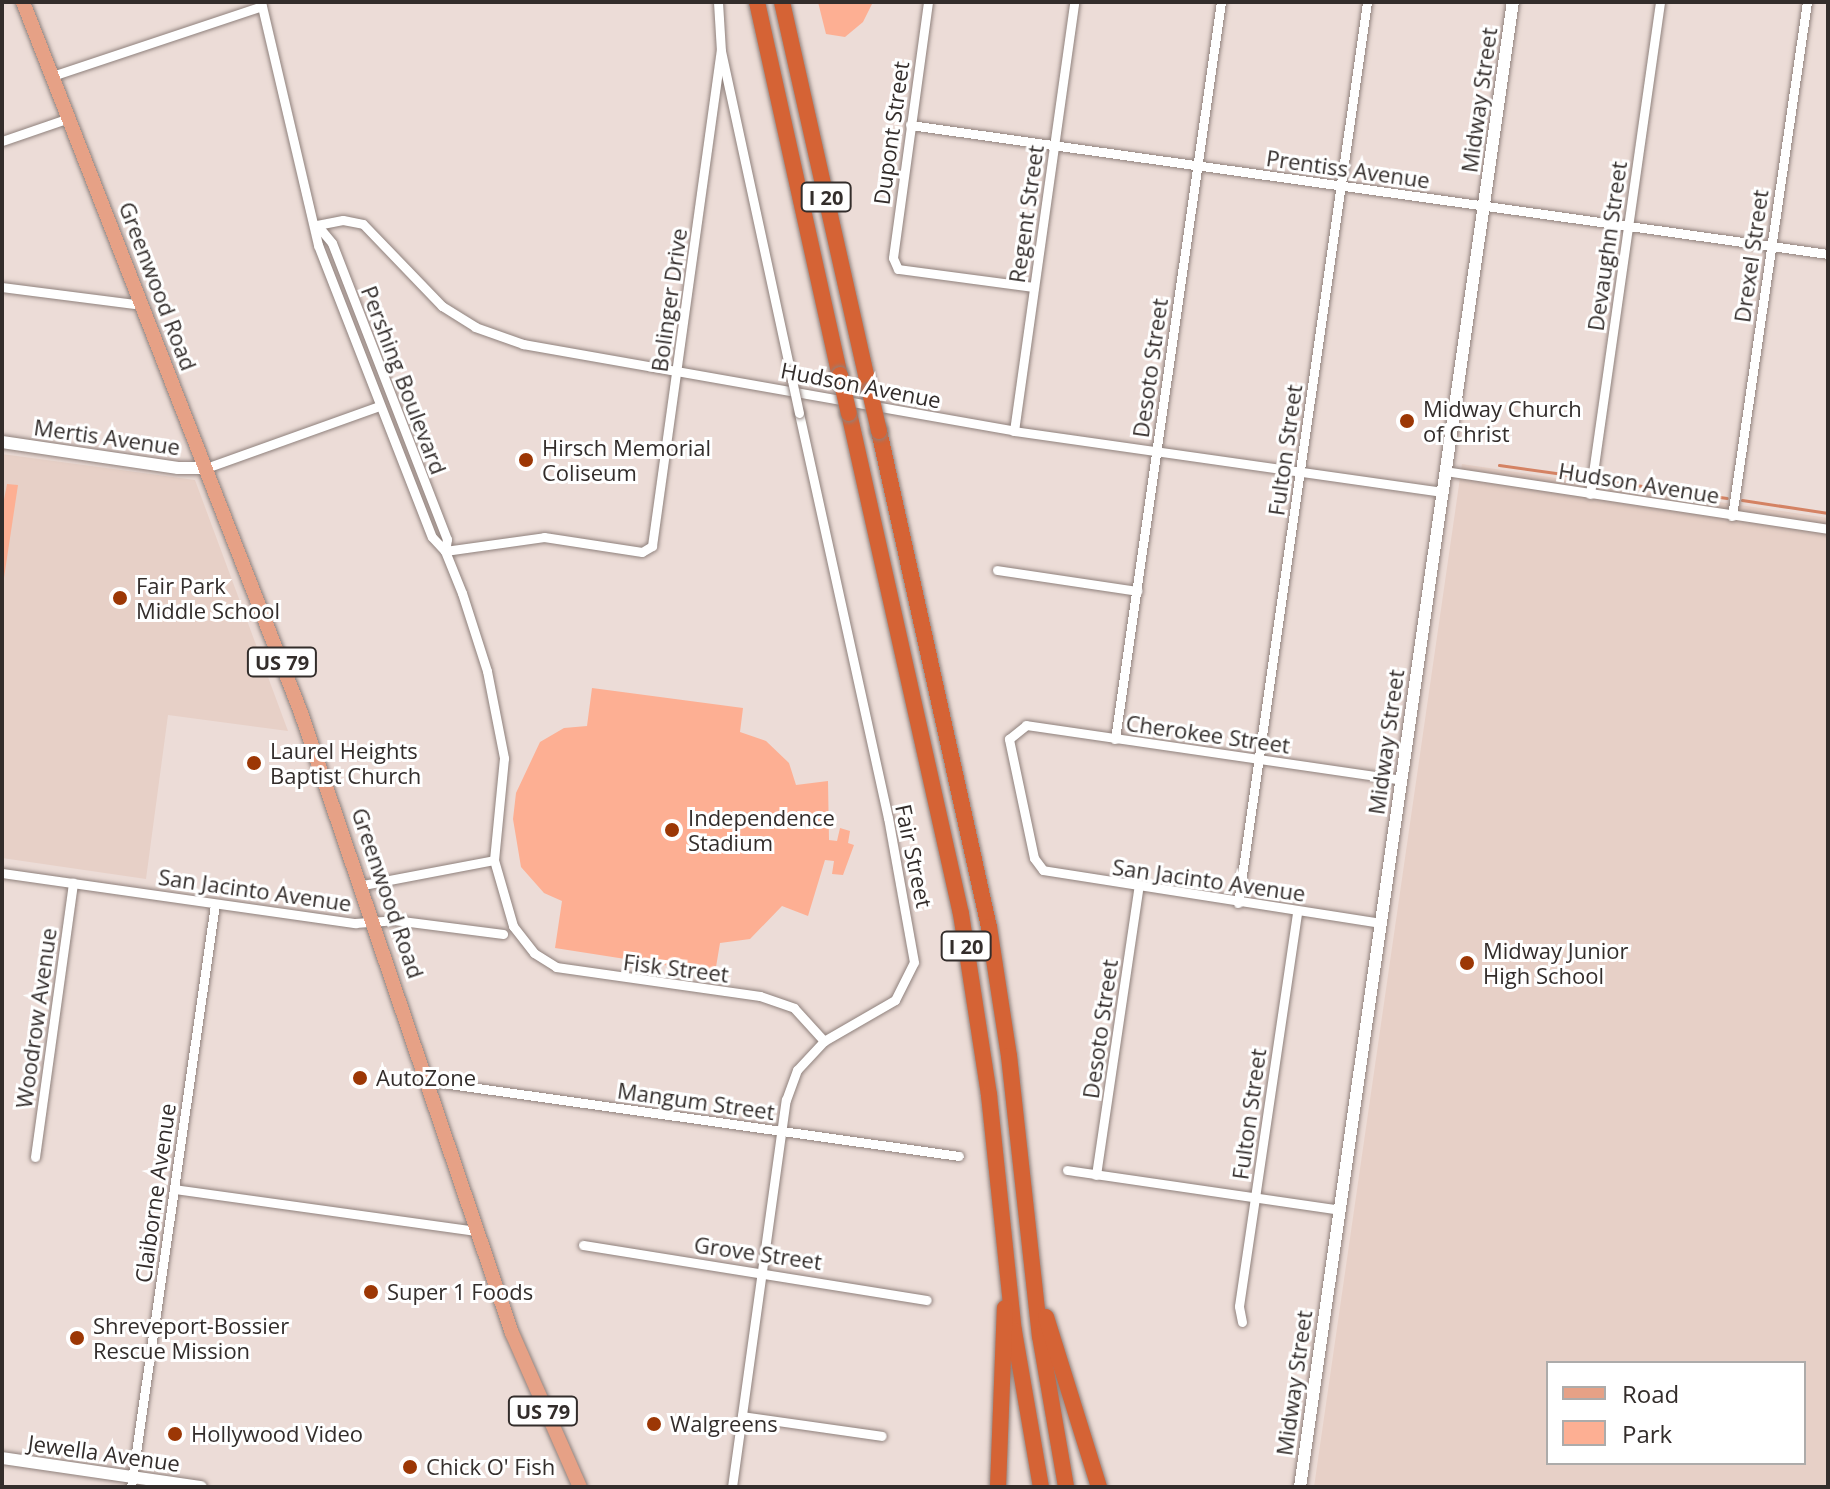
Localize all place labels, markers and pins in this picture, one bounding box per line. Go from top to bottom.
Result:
place label: Midway Church of Christ [1423,395,1582,446]
marker: Midway Church of Christ [1398,412,1416,430]
place label: Hirsch Memorial Coliseum [542,434,711,486]
marker: Hirsch Memorial Coliseum [517,451,535,469]
place label: Fair Park Middle School [136,572,280,624]
marker: Fair Park Middle School [111,589,129,607]
place label: Laurel Heights Baptist Church [270,737,421,788]
marker: Laurel Heights Baptist Church [245,754,263,772]
place label: Independence Stadium [688,804,835,856]
marker: Independence Stadium [663,821,681,839]
place label: Midway Junior High School [1483,937,1628,988]
marker: Midway Junior High School [1458,954,1476,972]
place label: AutoZone [376,1065,476,1091]
marker: AutoZone [351,1069,369,1087]
place label: Super 1 Foods [387,1279,533,1305]
marker: Super 1 Foods [362,1283,380,1301]
place label: Shreveport-Bossier Rescue Mission [93,1312,289,1364]
marker: Shreveport-Bossier Rescue Mission [68,1329,86,1347]
place label: Walgreens [670,1411,778,1437]
marker: Walgreens [645,1415,663,1433]
place label: Hollywood Video [191,1421,363,1447]
marker: Hollywood Video [166,1425,184,1443]
place label: Chick O' Fish [426,1454,555,1480]
marker: Chick O' Fish [401,1458,419,1476]

